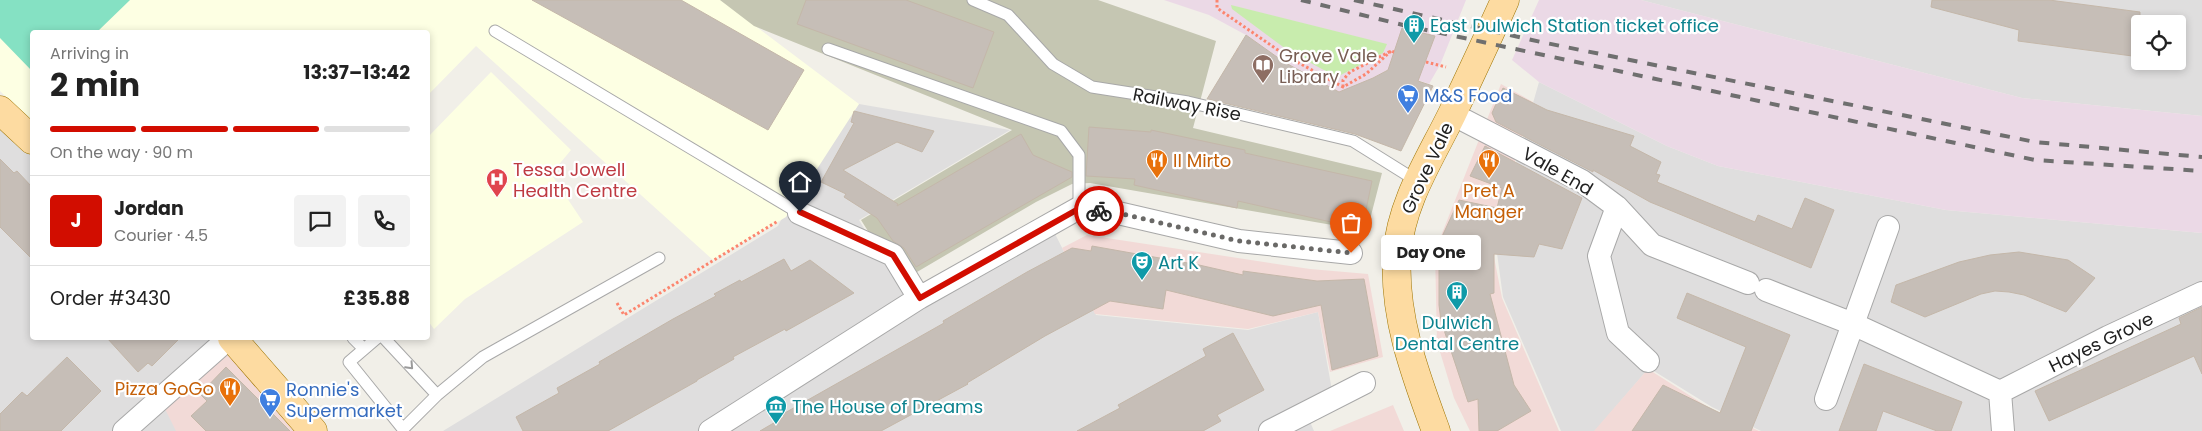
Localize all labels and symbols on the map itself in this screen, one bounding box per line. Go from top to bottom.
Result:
building icon: East Dulwich Station ticket office [1402,13,1426,44]
place label: East Dulwich Station ticket office [1430,13,1719,38]
place label: Grove Vale Library [1279,43,1377,89]
library icon: Grove Vale Library [1251,53,1275,84]
street label: Railway Rise [1131,81,1243,127]
supermarket icon: M&S Food [1396,83,1420,114]
place label: M&S Food [1424,83,1512,108]
street label: Grove Vale [1395,118,1459,218]
street label: Vale End [1518,141,1598,201]
restaurant icon: Il Mirto [1145,148,1169,179]
place label: Il Mirto [1173,148,1231,173]
restaurant icon: Pret A Manger [1477,148,1501,179]
place label: Tessa Jowell Health Centre [513,157,637,203]
pin [779,161,821,212]
hospital icon: Tessa Jowell Health Centre [485,167,509,198]
place label: Pret A Manger [1454,178,1524,224]
courier [1074,186,1124,236]
pin [1330,202,1372,253]
callout: Day One [1381,236,1481,270]
theatre icon: Art K [1130,250,1154,281]
place label: Art K [1158,250,1199,275]
building icon: Dulwich Dental Centre [1445,280,1469,311]
street label: Hayes Grove [2044,306,2158,378]
place label: Dulwich Dental Centre [1395,310,1519,356]
one-way arrow [404,361,413,370]
place label: Pizza GoGo [115,376,214,401]
restaurant icon: Pizza GoGo [218,376,242,407]
place label: Ronnie's Supermarket [286,377,403,423]
supermarket icon: Ronnie's Supermarket [258,387,282,418]
museum icon: The House of Dreams [764,394,788,425]
place label: The House of Dreams [792,394,983,419]

